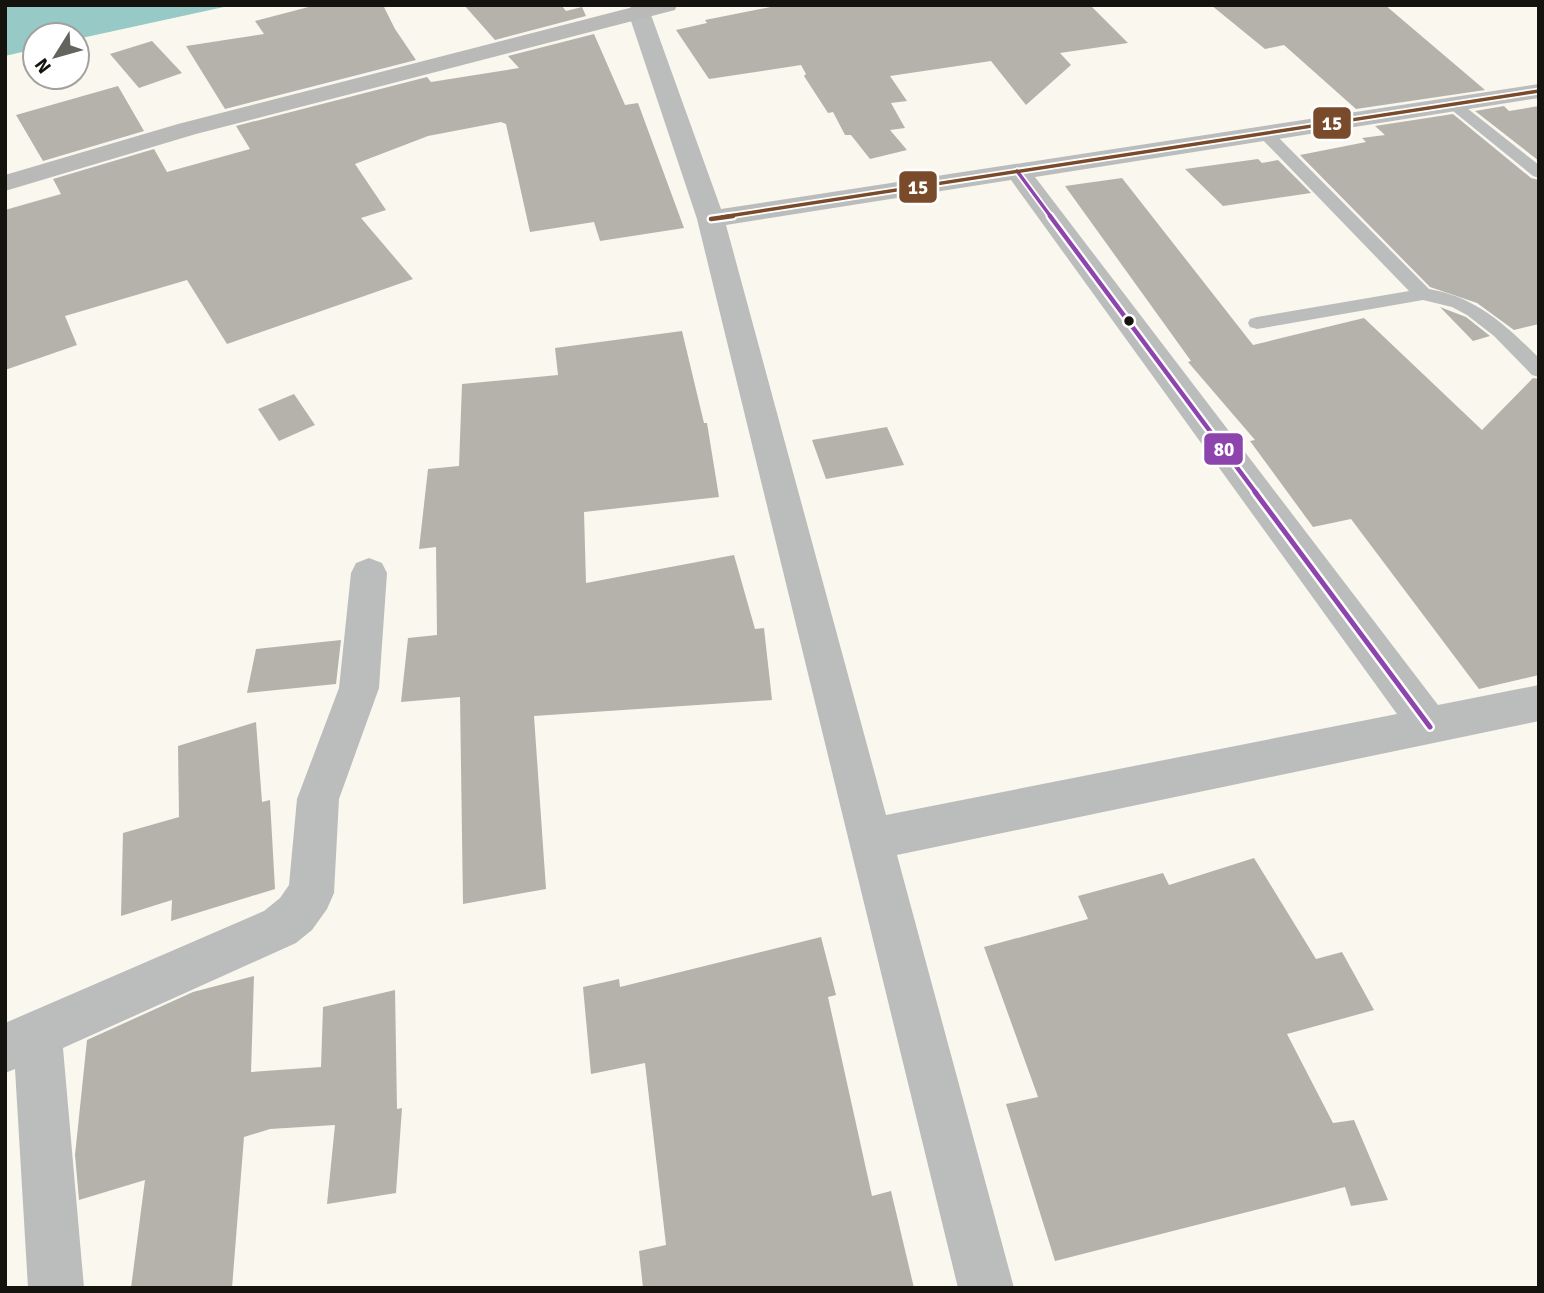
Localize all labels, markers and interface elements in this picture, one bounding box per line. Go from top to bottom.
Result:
north arrow [21,21,91,91]
text: N [30,53,57,78]
line badge: 15 [1312,106,1352,140]
text: 15 [1322,112,1342,136]
line badge: 15 [898,170,938,204]
text: 15 [908,176,928,200]
unlabelled marker [1122,314,1136,328]
line badge: 80 [1203,432,1244,466]
text: 80 [1214,438,1234,462]

